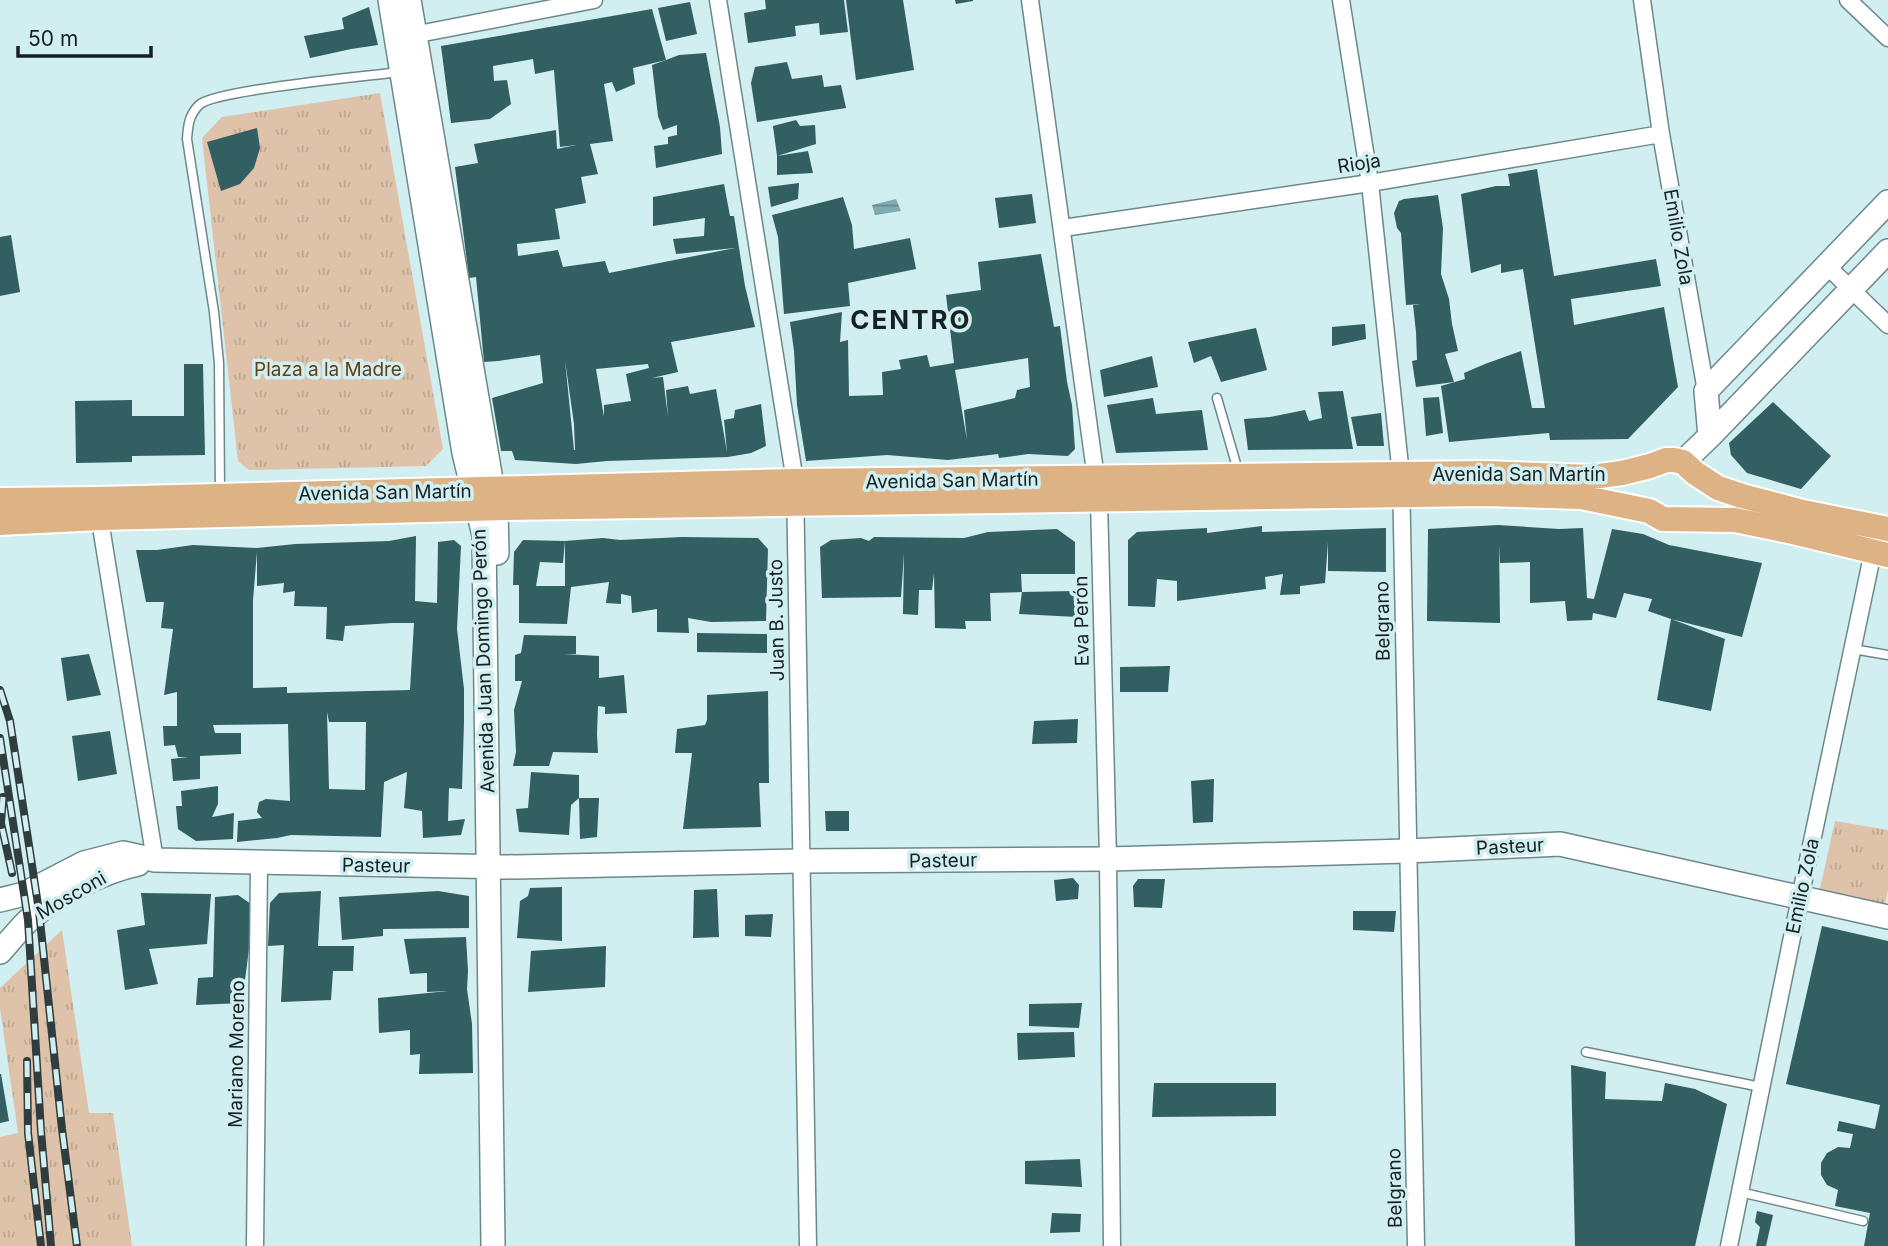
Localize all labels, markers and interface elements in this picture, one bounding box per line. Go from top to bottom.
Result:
scale bar [18,14,150,58]
text: 50 m [28,26,78,51]
street label: Rioja [1336,149,1382,178]
street label: Emilio Zola [1659,187,1698,287]
district label: CENTRO [850,304,972,335]
park label: Plaza a la Madre [254,358,402,381]
street label: Avenida San Martín [1432,463,1606,486]
street label: Avenida San Martín [865,467,1039,494]
street label: Avenida San Martín [298,479,472,506]
street label: Avenida Juan Domingo Perón [467,528,500,794]
street label: Juan B. Justo [764,559,789,681]
street label: Eva Perón [1069,576,1094,666]
street label: Belgrano [1370,581,1395,661]
street label: Pasteur [1475,833,1545,860]
street label: Emilio Zola [1781,836,1824,936]
street label: Pasteur [909,848,977,873]
street label: Pasteur [342,853,410,878]
street label: Mosconi [32,866,110,925]
street label: Mariano Moreno [224,980,249,1128]
street label: Belgrano [1382,1148,1407,1228]

